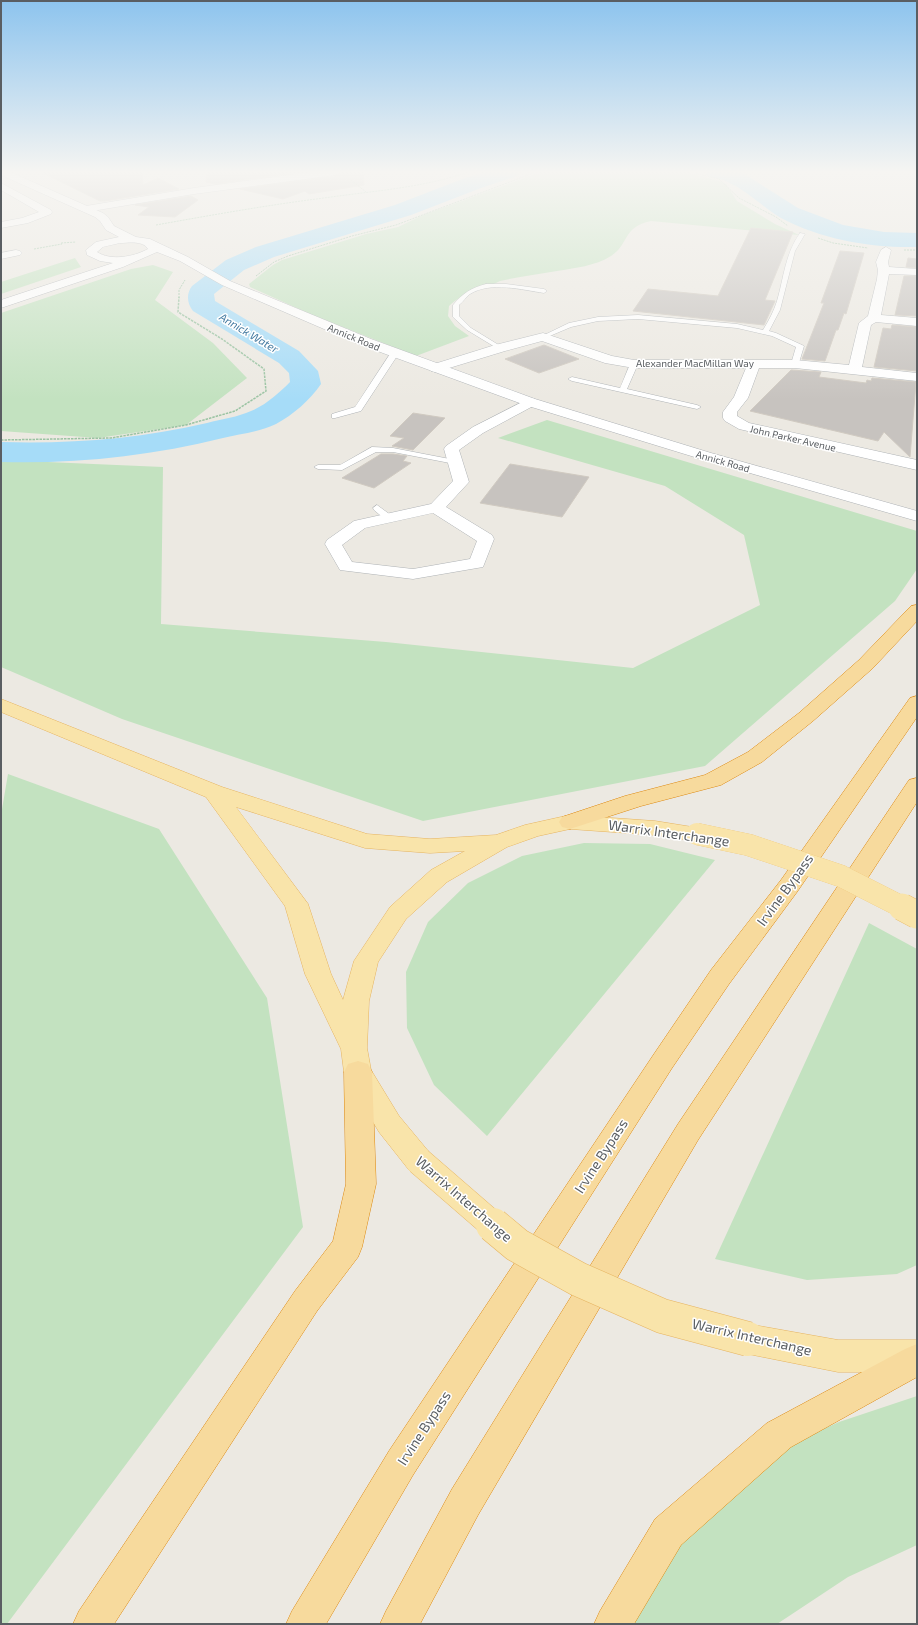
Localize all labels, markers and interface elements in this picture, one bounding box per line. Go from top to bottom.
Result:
water label: Annick Water [217,309,282,356]
street label: Annick Road [326,321,382,353]
street label: Alexander MacMillan Way [636,357,755,369]
street label: John Parker Avenue [749,422,837,454]
street label: Annick Road [695,448,751,474]
street label: Warrix Interchange [607,816,731,849]
street label: Irvine Bypass [753,850,816,929]
street label: Irvine Bypass [570,1115,631,1196]
street label: Warrix Interchange [413,1152,516,1245]
street label: Warrix Interchange [691,1314,814,1359]
street label: Irvine Bypass [393,1387,454,1468]

